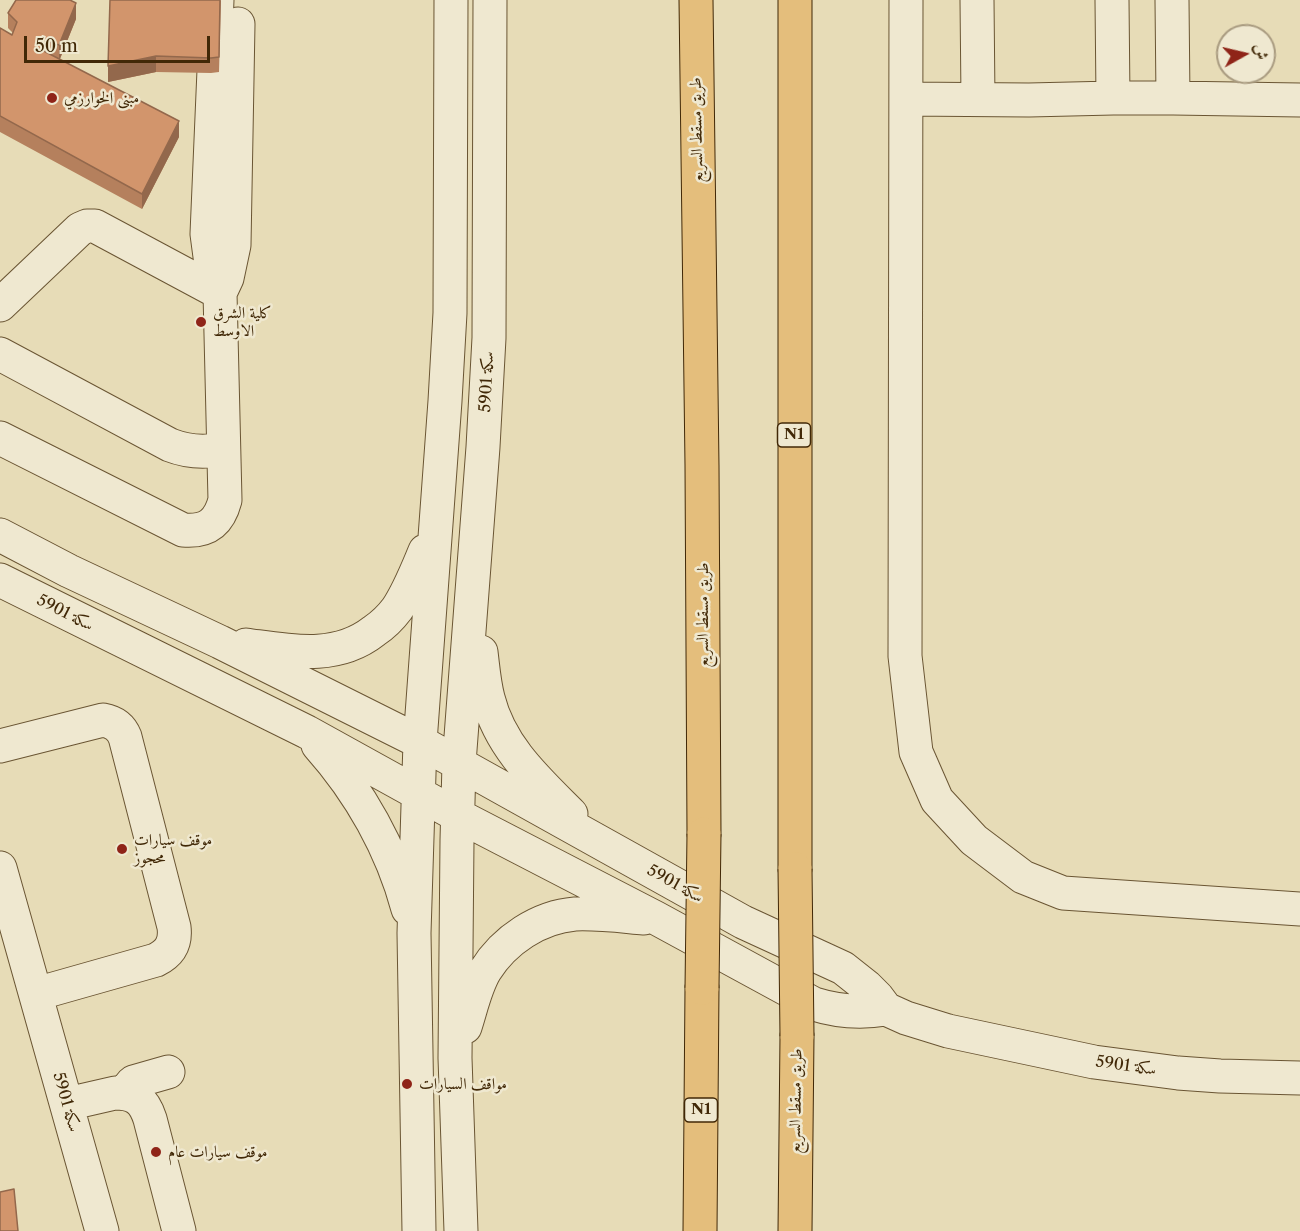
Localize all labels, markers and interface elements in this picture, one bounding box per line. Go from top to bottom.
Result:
scale bar [27,24,213,62]
north arrow [1216,24,1276,84]
text: 50 m [35,35,78,57]
text: ش [1251,43,1273,61]
street label: طريق مسقط السريع [686,77,708,183]
place label: مبنى الخوارزمي [64,88,139,108]
marker: مبنى الخوارزمي [45,91,59,105]
place label: كلية الشرق الاوسط [213,303,272,341]
marker: كلية الشرق الاوسط [194,315,208,329]
street label: سكة 5901 [476,351,498,413]
road number: N1 [778,423,810,447]
street label: طريق مسقط السريع [693,562,713,668]
street label: سكة 5901 [33,591,97,635]
place label: موقف سيارات محجوز [134,830,212,868]
marker: موقف سيارات محجوز [115,842,129,856]
street label: سكة 5901 [644,861,706,907]
street label: طريق مسقط السريع [785,1048,807,1154]
street label: سكة 5901 [1094,1052,1158,1080]
street label: سكة 5901 [48,1070,84,1134]
place label: مواقف السيارات [419,1074,507,1094]
marker: مواقف السيارات [400,1077,414,1091]
road number: N1 [684,1098,718,1122]
place label: موقف سيارات عام [168,1142,268,1162]
marker: موقف سيارات عام [149,1145,163,1159]

